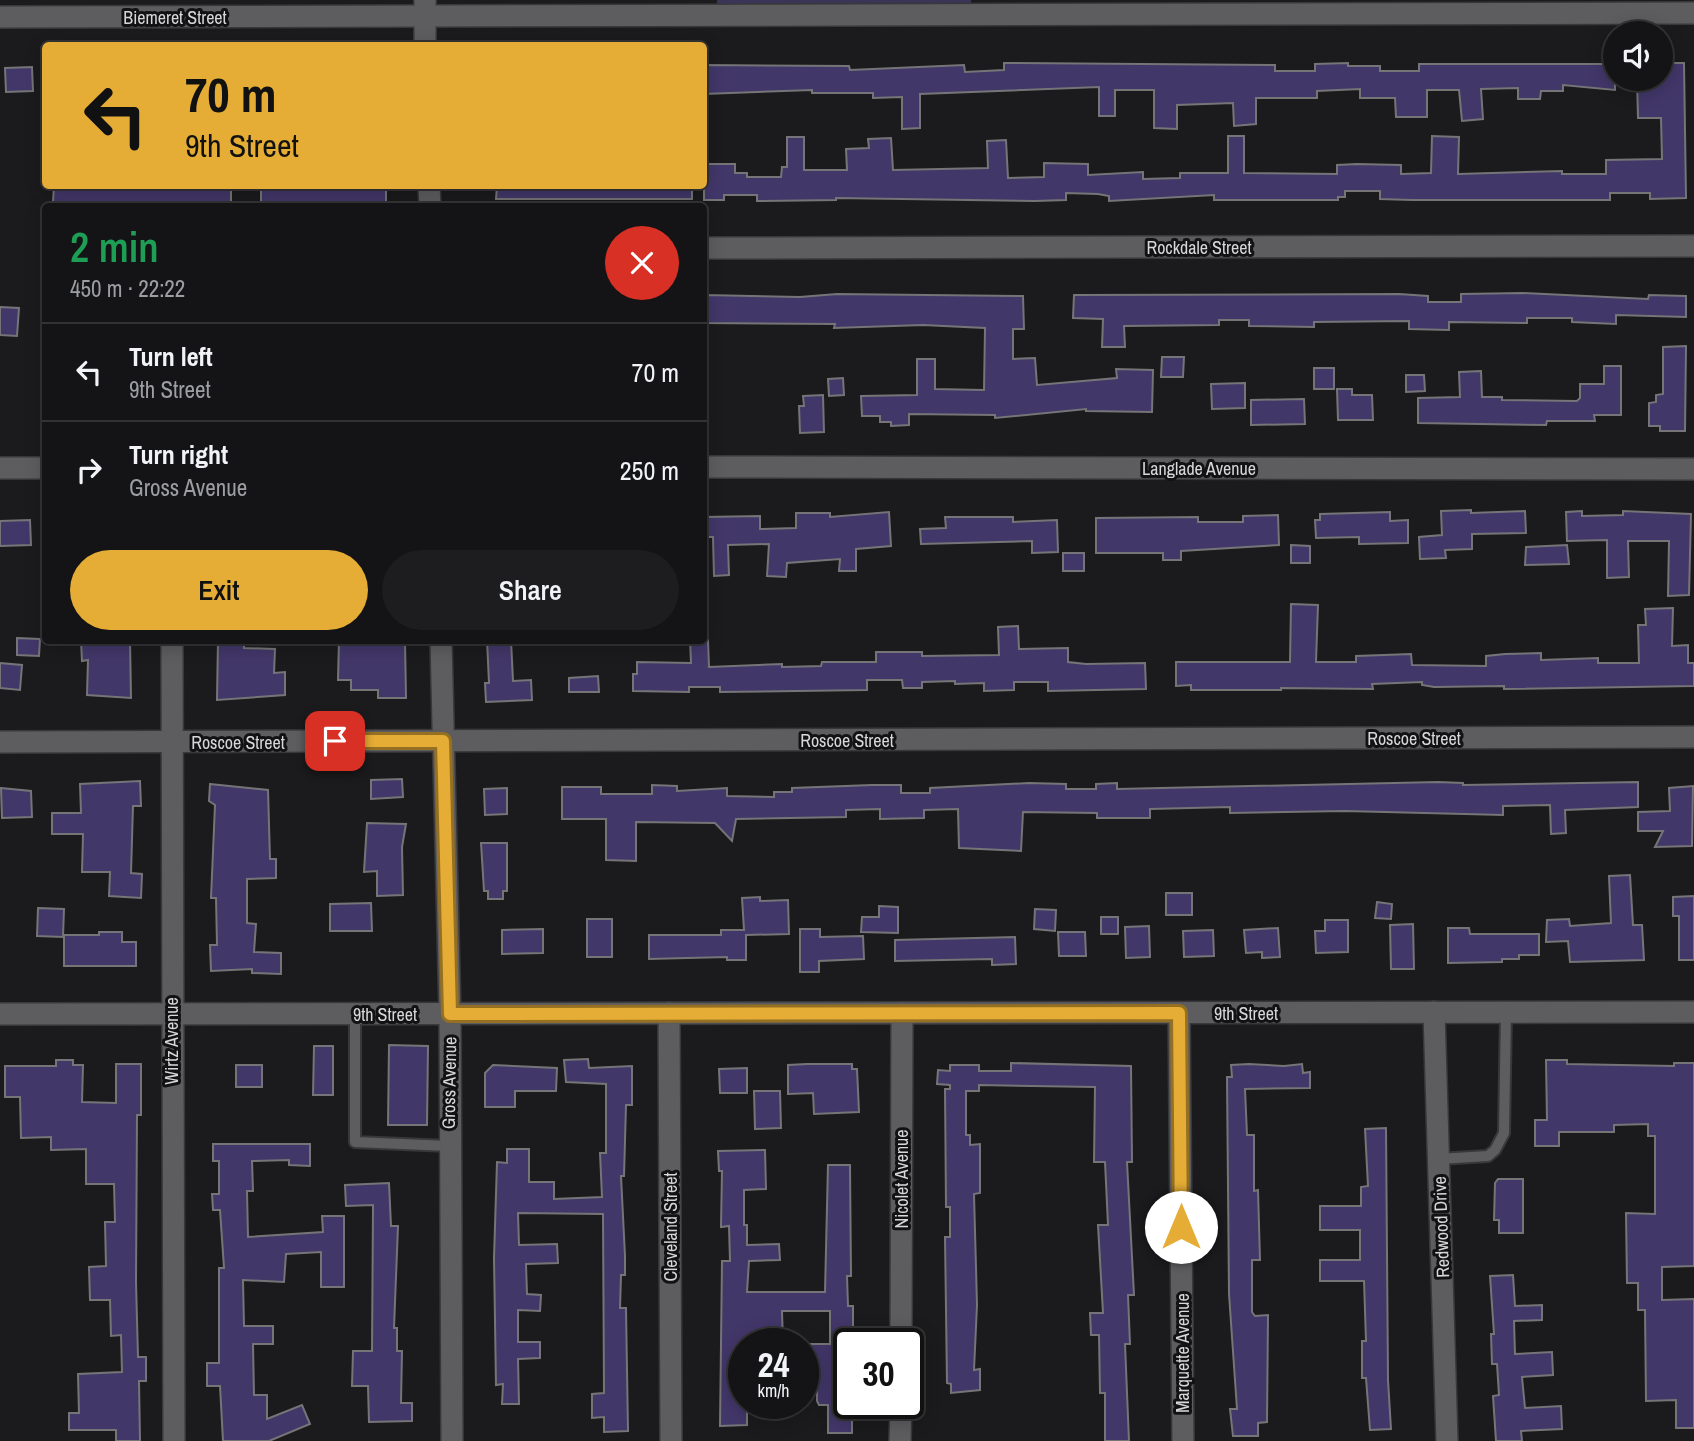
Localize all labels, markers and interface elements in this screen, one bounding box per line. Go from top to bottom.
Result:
street label: Biemeret Street [123,5,227,30]
map controls [1603,21,1673,91]
button: sound [1603,21,1673,91]
text: 70 m [185,61,277,127]
icon: left [70,70,161,161]
text: 9th Street [185,124,299,167]
text: 2 min [70,219,159,275]
button: close [605,226,679,300]
street label: Rockdale Street [1146,235,1252,260]
text: 450 m · 22:22 [70,273,185,304]
text: Turn left [129,339,213,374]
icon: left [70,353,108,391]
text: 70 m [632,355,679,390]
text: 9th Street [129,374,211,405]
text: Turn right [129,437,228,472]
icon: right [70,451,108,489]
text: 250 m [620,453,679,488]
street label: Langlade Avenue [1142,456,1256,481]
text: Gross Avenue [129,472,247,503]
button: Exit [70,550,368,630]
button: Share [382,550,679,630]
pin [305,711,365,771]
icon: arrive [316,722,354,760]
street label: Roscoe Street [1367,726,1461,751]
street label: Roscoe Street [800,728,894,753]
street label: Roscoe Street [191,730,285,755]
street label: Wirtz Avenue [159,997,184,1085]
street label: 9th Street [1214,1001,1278,1026]
street label: 9th Street [353,1002,417,1027]
street label: Gross Avenue [436,1037,462,1129]
street label: Nicolet Avenue [889,1129,914,1229]
street label: Cleveland Street [658,1172,683,1282]
street label: Redwood Drive [1427,1176,1455,1278]
position arrow [1144,1190,1218,1264]
street label: Marquette Avenue [1170,1293,1195,1413]
speed limit sign: 30 [833,1328,924,1419]
text: 24 [758,1341,789,1388]
text: km/h [758,1378,790,1403]

